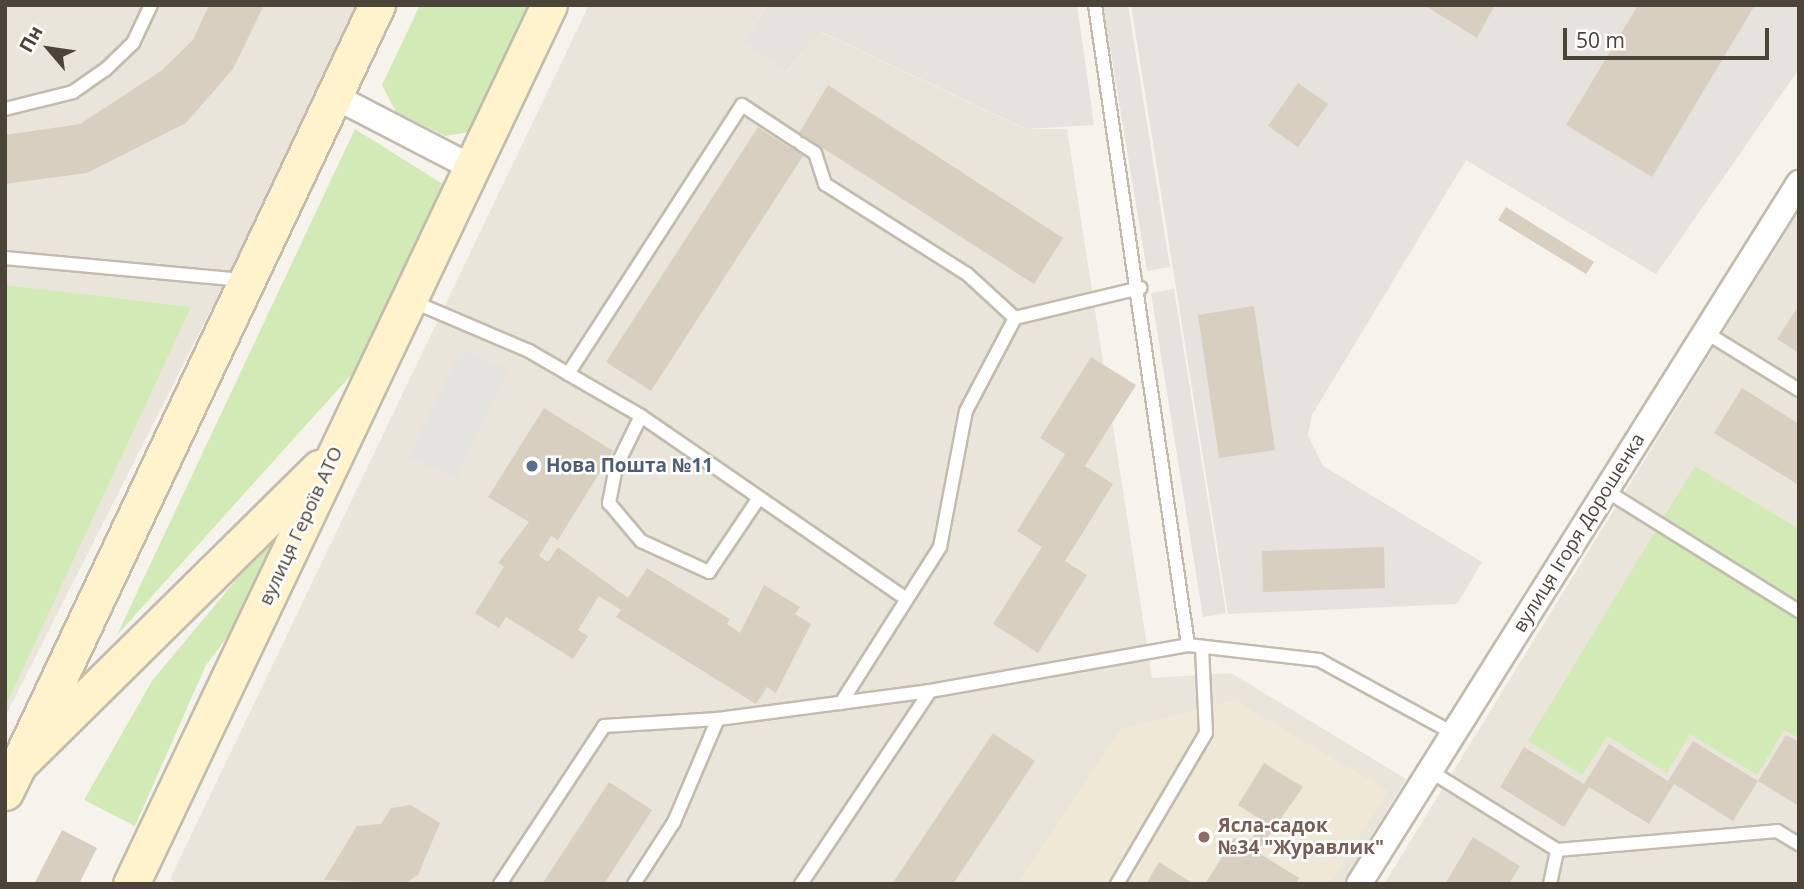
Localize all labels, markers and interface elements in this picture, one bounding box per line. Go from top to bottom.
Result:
north arrow [14,14,84,84]
scale bar [1566,14,1772,58]
text: Пн [13,21,48,57]
text: 50 m [1576,26,1625,54]
street label: вулиця Ігоря Дорошенка [1508,429,1650,637]
street label: вулиця Героїв АТО [254,443,348,609]
place label: Нова Пошта №11 [546,455,713,477]
marker: Нова Пошта №11 [524,458,540,474]
place label: Ясла-садок №34 "Журавлик" [1218,815,1384,859]
marker: Ясла-садок №34 "Журавлик" [1196,829,1212,845]

